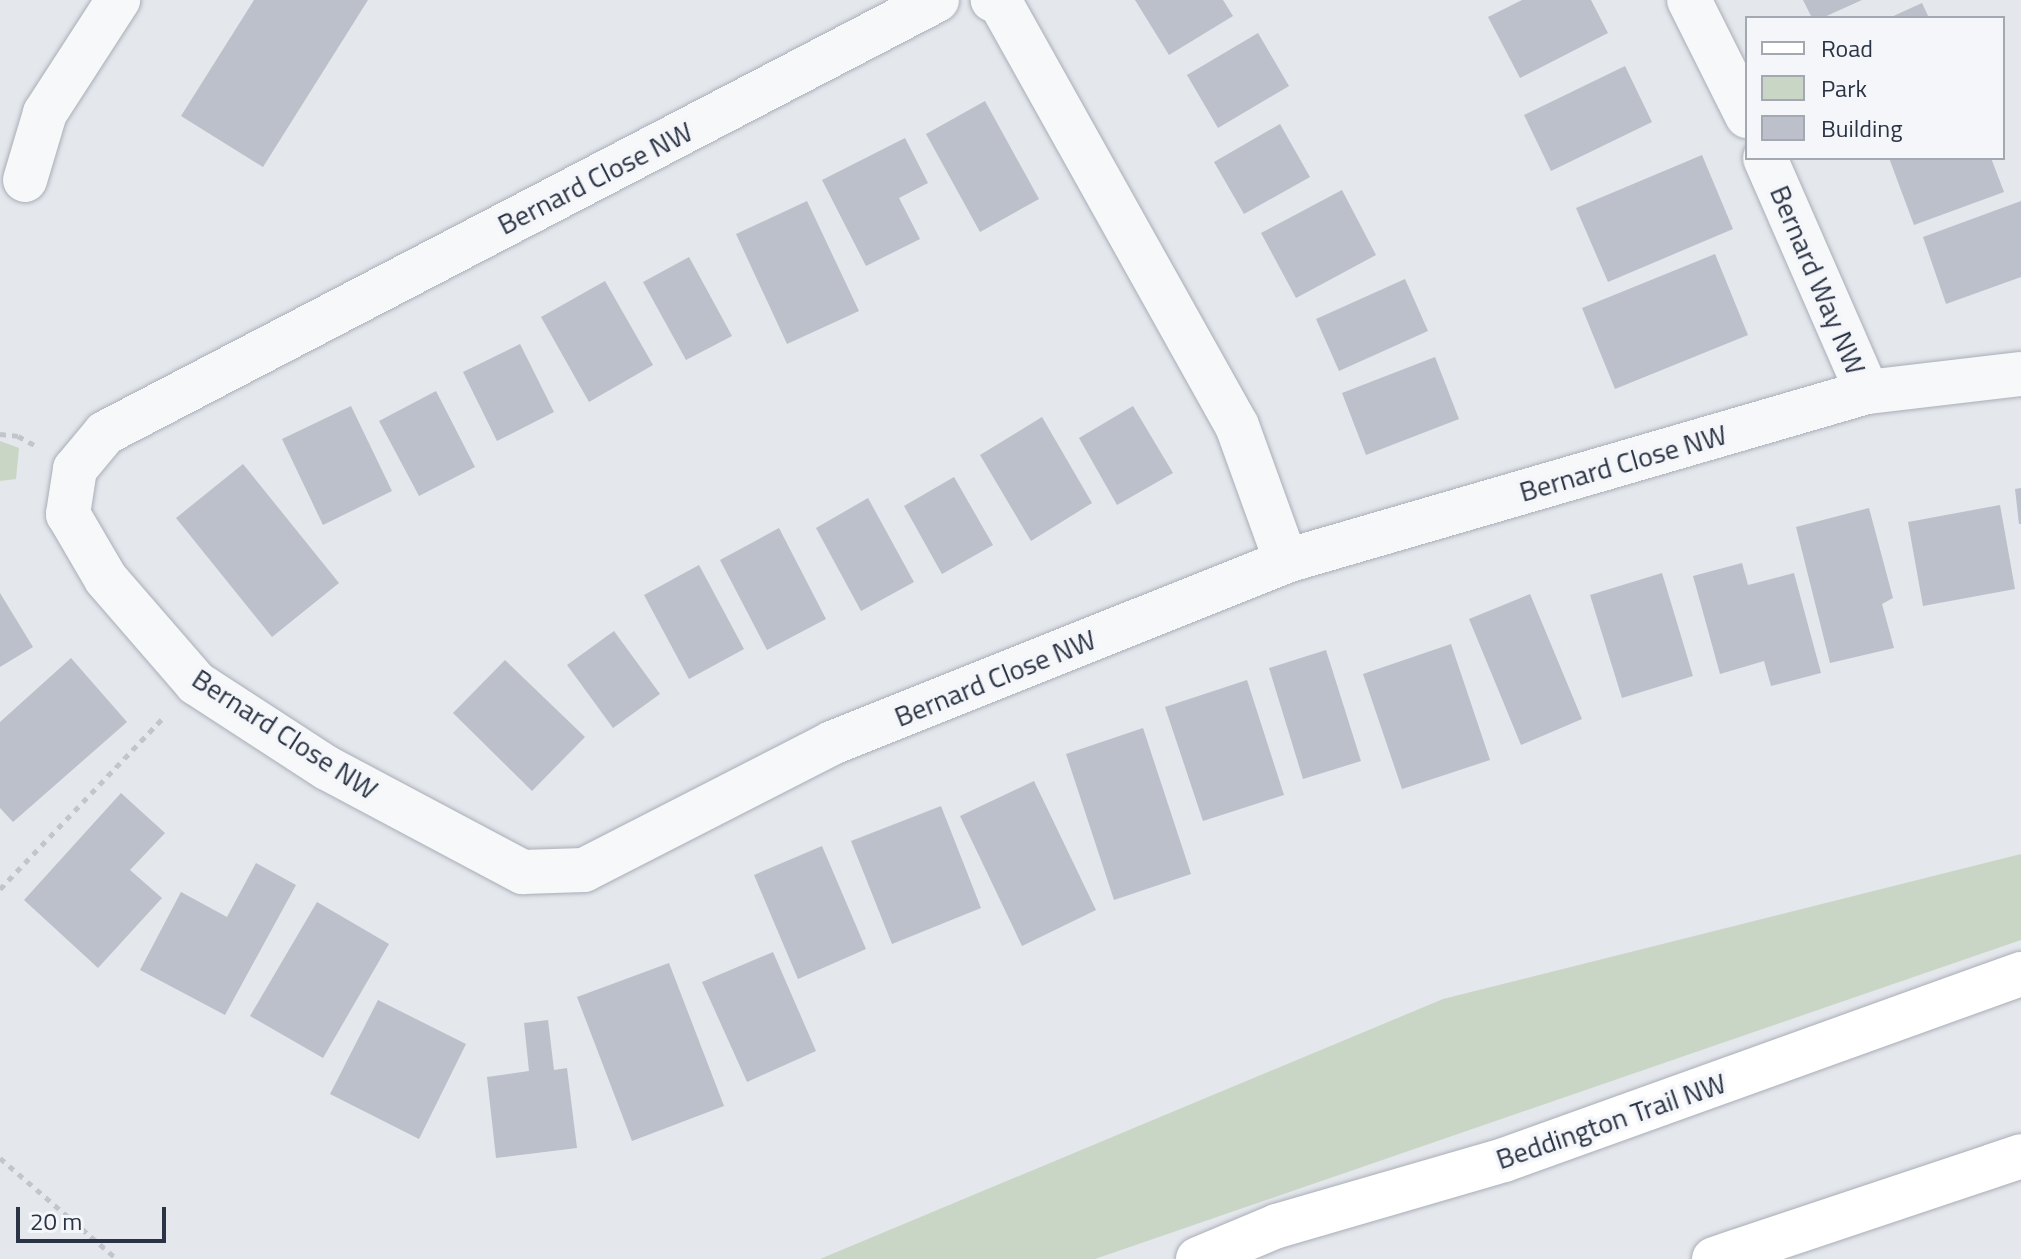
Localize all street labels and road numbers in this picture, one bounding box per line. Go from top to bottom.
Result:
street label: Bernard Close NW [492,114,698,242]
street label: Bernard Way NW [1763,180,1873,380]
street label: Bernard Close NW [1516,417,1730,509]
street label: Bernard Close NW [890,622,1100,734]
street label: Bernard Close NW [186,662,384,806]
street label: Beddington Trail NW [1492,1066,1730,1176]

